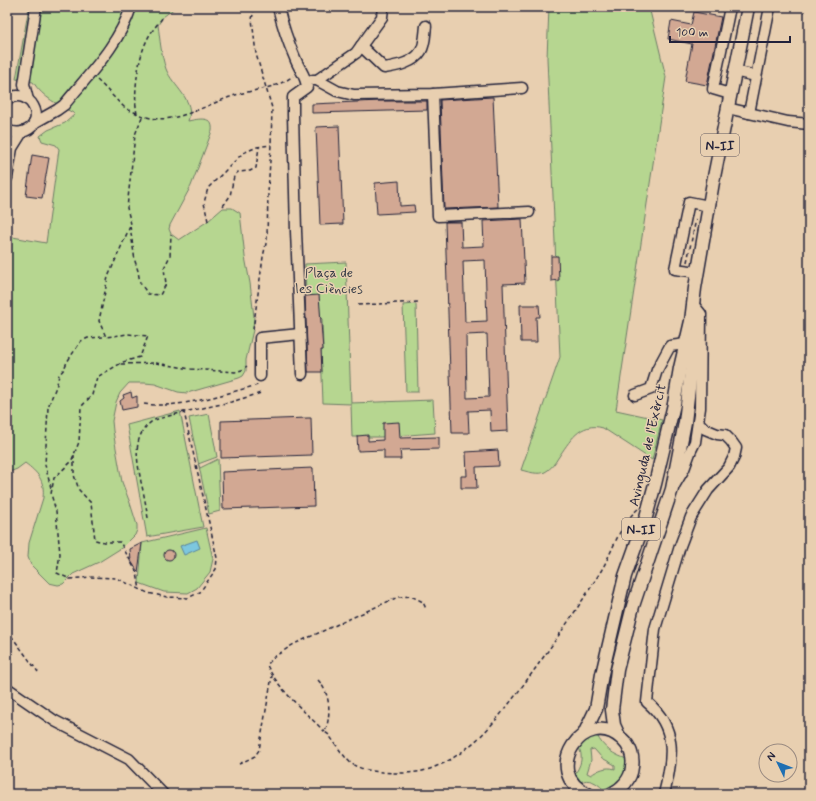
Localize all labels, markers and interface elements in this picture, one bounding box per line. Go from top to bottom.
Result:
scale bar [670,18,790,44]
text: 100 m [676,25,708,41]
road number: N-II [701,134,739,156]
park label: Plaça de les Ciències [295,264,363,298]
street label: Avinguda de l'Exèrcit [625,382,672,508]
road number: N-II [622,518,660,540]
north arrow [758,743,798,783]
text: N [764,749,779,764]

